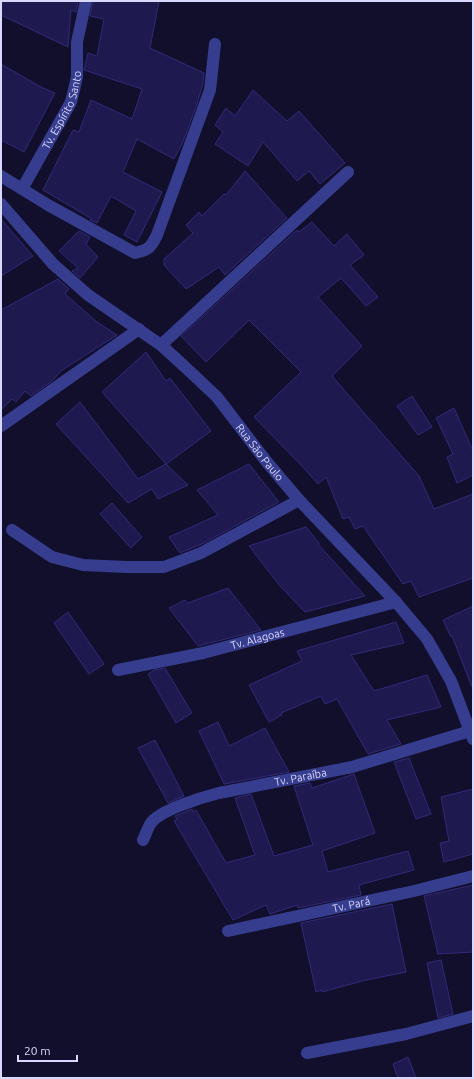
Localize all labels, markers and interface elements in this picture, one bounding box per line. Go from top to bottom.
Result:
street label: Tv. Espírito Santo [40,71,83,151]
street label: Rua São Paulo [234,421,286,483]
street label: Tv. Alagoas [229,626,286,651]
street label: Tv. Paraíba [273,766,328,788]
street label: Tv. Pará [331,895,371,914]
scale bar [18,1037,77,1063]
text: 20 m [24,1044,51,1057]

